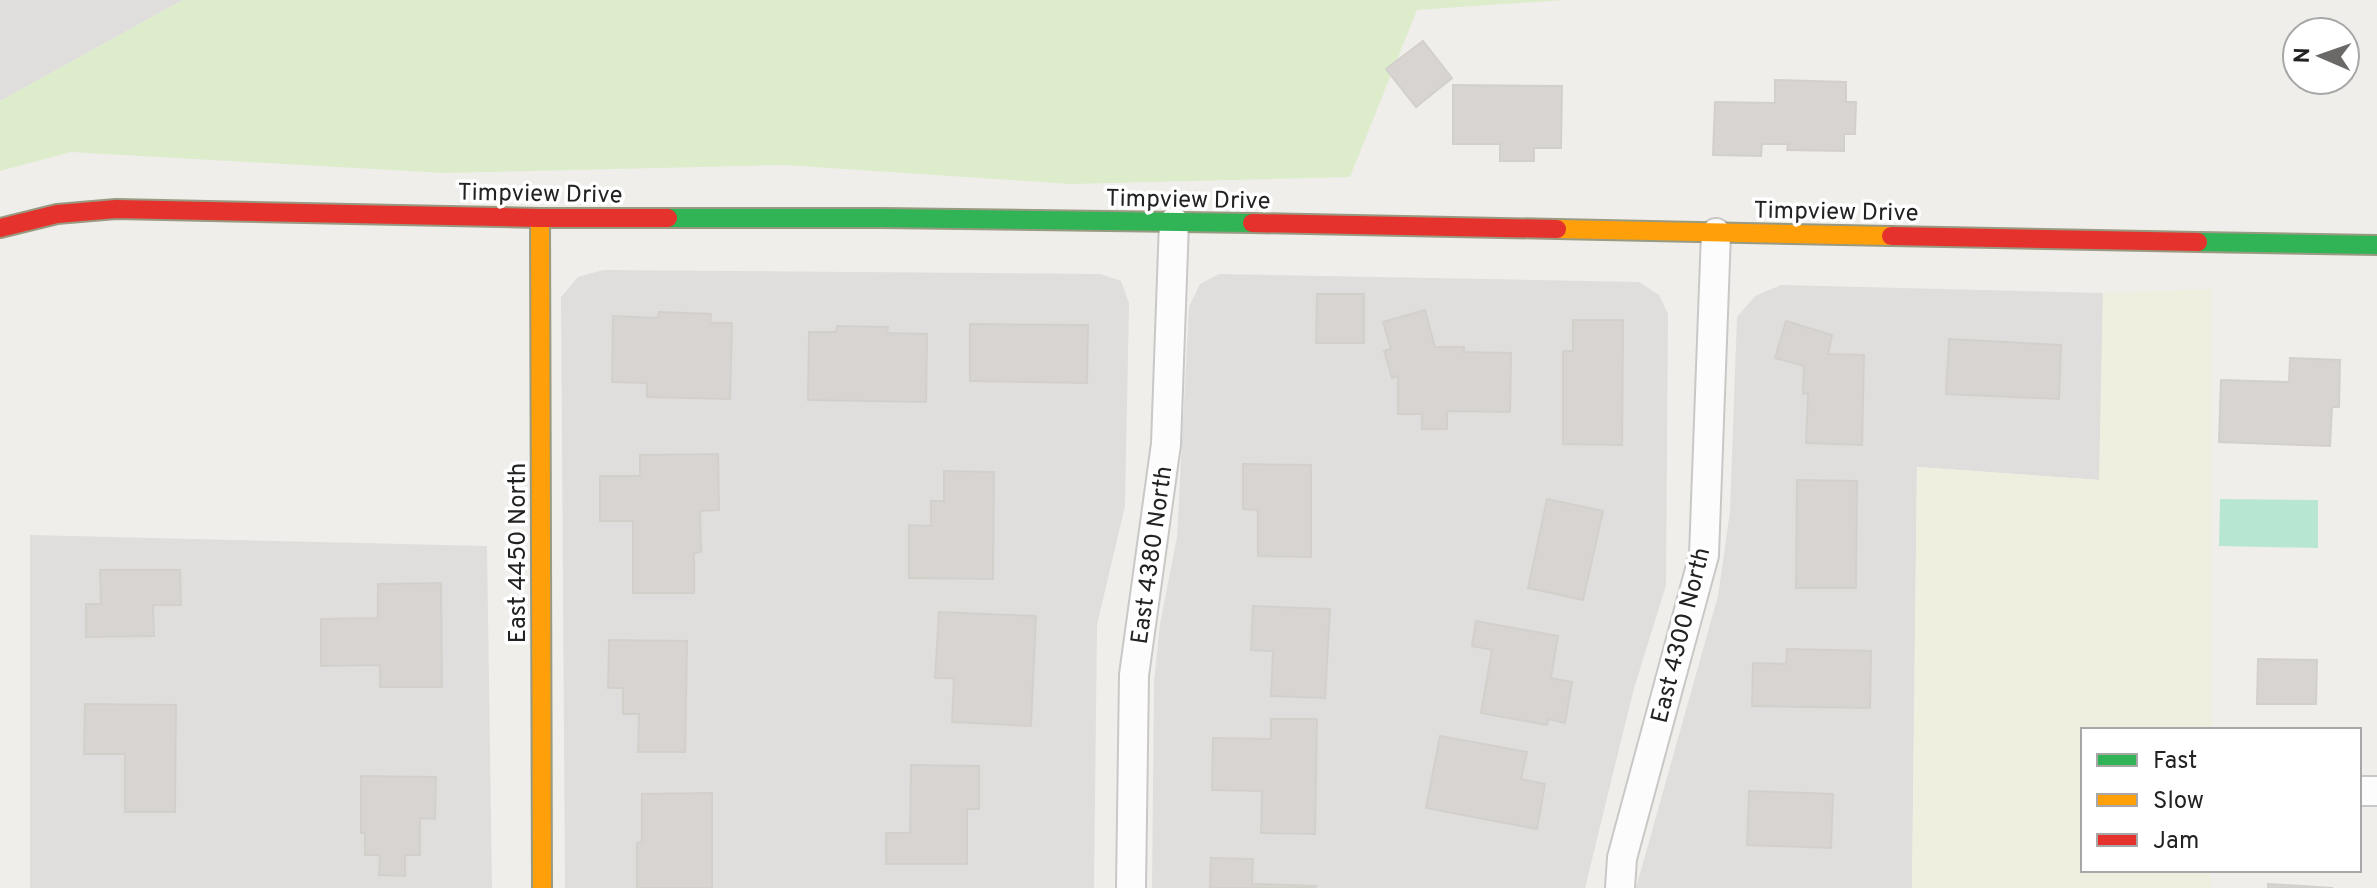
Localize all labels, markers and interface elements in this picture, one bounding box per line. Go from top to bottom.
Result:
north arrow [2281,16,2361,96]
text: N [2290,47,2317,64]
street label: Timpview Drive [457,179,623,211]
street label: Timpview Drive [1105,185,1271,217]
street label: Timpview Drive [1753,197,1919,229]
street label: East 4450 North [504,463,534,643]
street label: East 4380 North [1126,464,1180,646]
street label: East 4300 North [1646,544,1718,726]
legend [2081,728,2361,872]
text: Fast [2153,747,2197,777]
text: Slow [2153,787,2204,817]
text: Jam [2153,827,2199,857]

